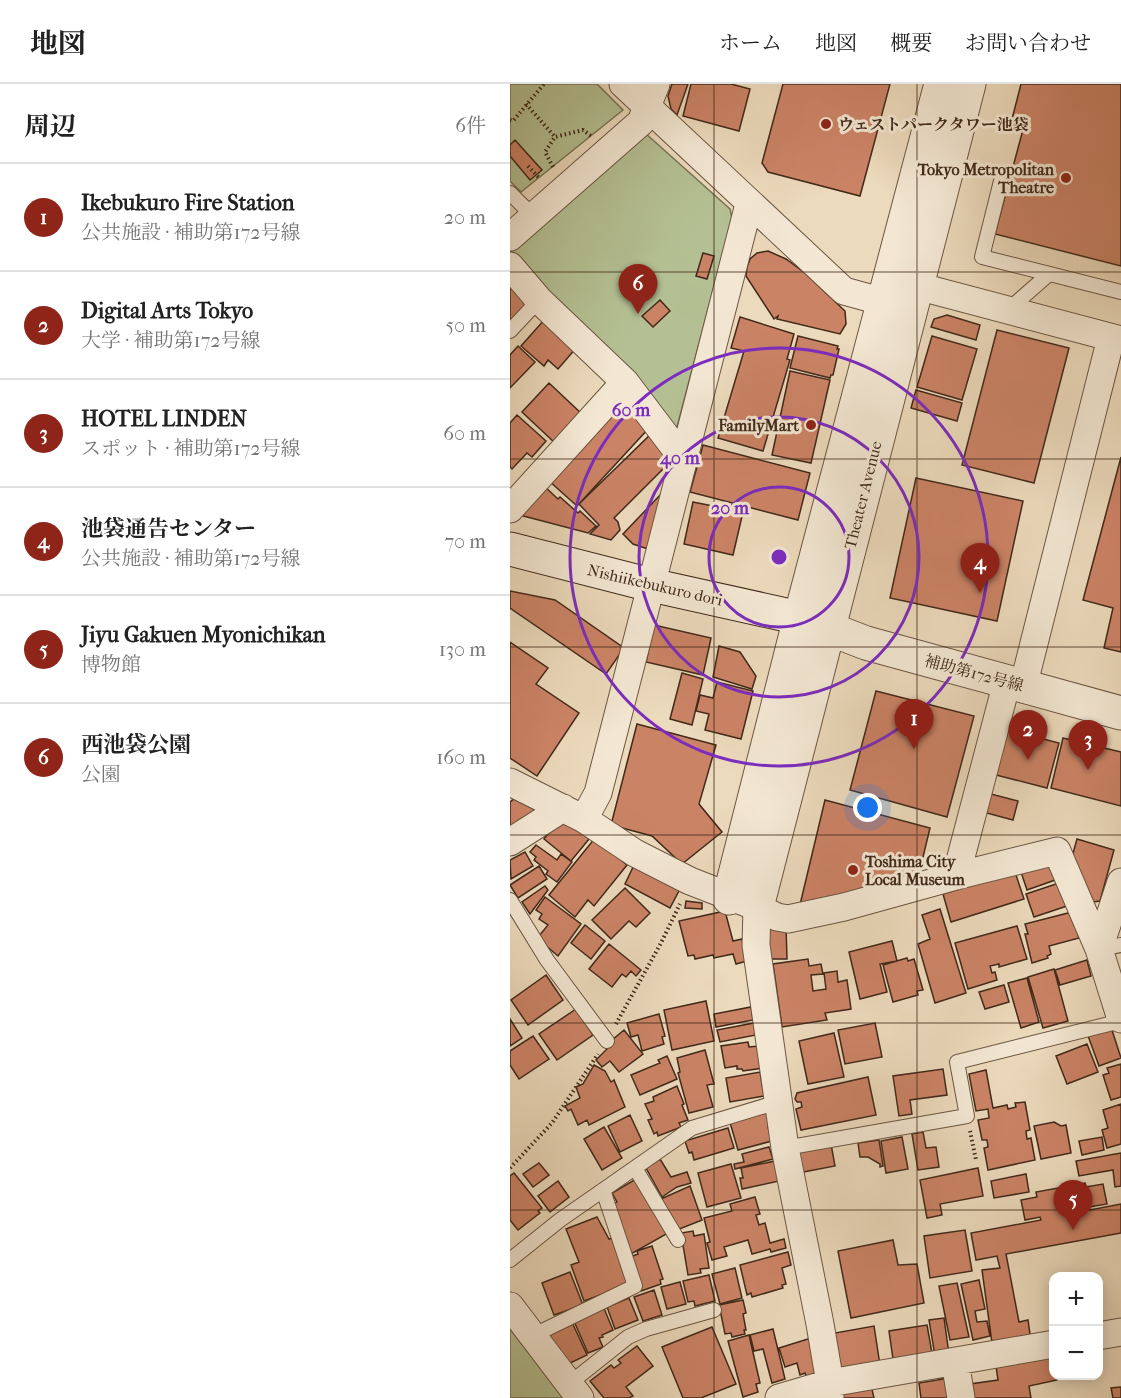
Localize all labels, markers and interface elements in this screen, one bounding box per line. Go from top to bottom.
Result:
text: 地図 [30,27,86,60]
text: ホーム [719,31,782,55]
text: 地図 [815,31,857,55]
text: 概要 [890,31,932,55]
text: お問い合わせ [965,31,1091,55]
text: 周辺 [24,111,76,142]
text: 6件 [455,114,486,137]
place label: ウェストパークタワー池袋 [838,115,1029,134]
marker: ウェストパークタワー池袋 [819,117,833,131]
place label: Tokyo Metropolitan Theatre [917,160,1055,197]
marker: Tokyo Metropolitan Theatre [1059,171,1073,185]
text: Ikebukuro Fire Station [81,190,295,216]
text: 1 [40,206,47,229]
text: 20 m [444,206,486,229]
text: 公共施設 · 補助第172号線 [81,221,301,244]
pin: 6 [618,264,658,314]
text: Digital Arts Tokyo [81,298,253,324]
text: 2 [38,314,49,337]
text: 50 m [445,314,486,337]
text: 大学 · 補助第172号線 [81,329,261,352]
text: 60 m [612,400,651,421]
text: HOTEL LINDEN [81,406,247,432]
place label: FamilyMart [717,416,799,436]
marker: FamilyMart [804,418,818,432]
text: 3 [39,422,48,445]
text: 60 m [443,422,486,445]
text: スポット · 補助第172号線 [81,437,301,460]
street label: Theater Avenue [840,439,886,551]
text: 40 m [659,448,701,469]
text: 20 m [711,498,750,519]
text: 池袋通告センター [81,516,256,542]
text: 4 [38,530,49,553]
text: 70 m [444,530,486,553]
pin: 4 [960,544,1000,593]
text: 公共施設 · 補助第172号線 [81,547,301,570]
centre of rings [769,547,789,567]
street label: Nishiikebukuro dori [586,560,725,610]
text: Jiyu Gakuen Myonichikan [81,622,326,648]
text: 5 [39,638,48,661]
text: 130 m [439,638,486,661]
street label: 補助第172号線 [922,651,1026,695]
text: 博物館 [81,653,141,676]
pin: 1 [894,700,934,749]
pin: 2 [1008,710,1048,760]
pin: 3 [1068,720,1108,770]
text: 西池袋公園 [81,732,191,758]
text: 6 [38,746,49,769]
text: 160 m [436,746,486,769]
text: 公園 [81,763,121,786]
your location [853,793,882,822]
place label: Toshima City Local Museum [864,852,966,889]
marker: Toshima City Local Museum [846,863,860,877]
pin: 5 [1054,1180,1092,1230]
map controls [1049,1272,1103,1380]
button: + [1049,1272,1103,1326]
button: − [1049,1326,1103,1380]

